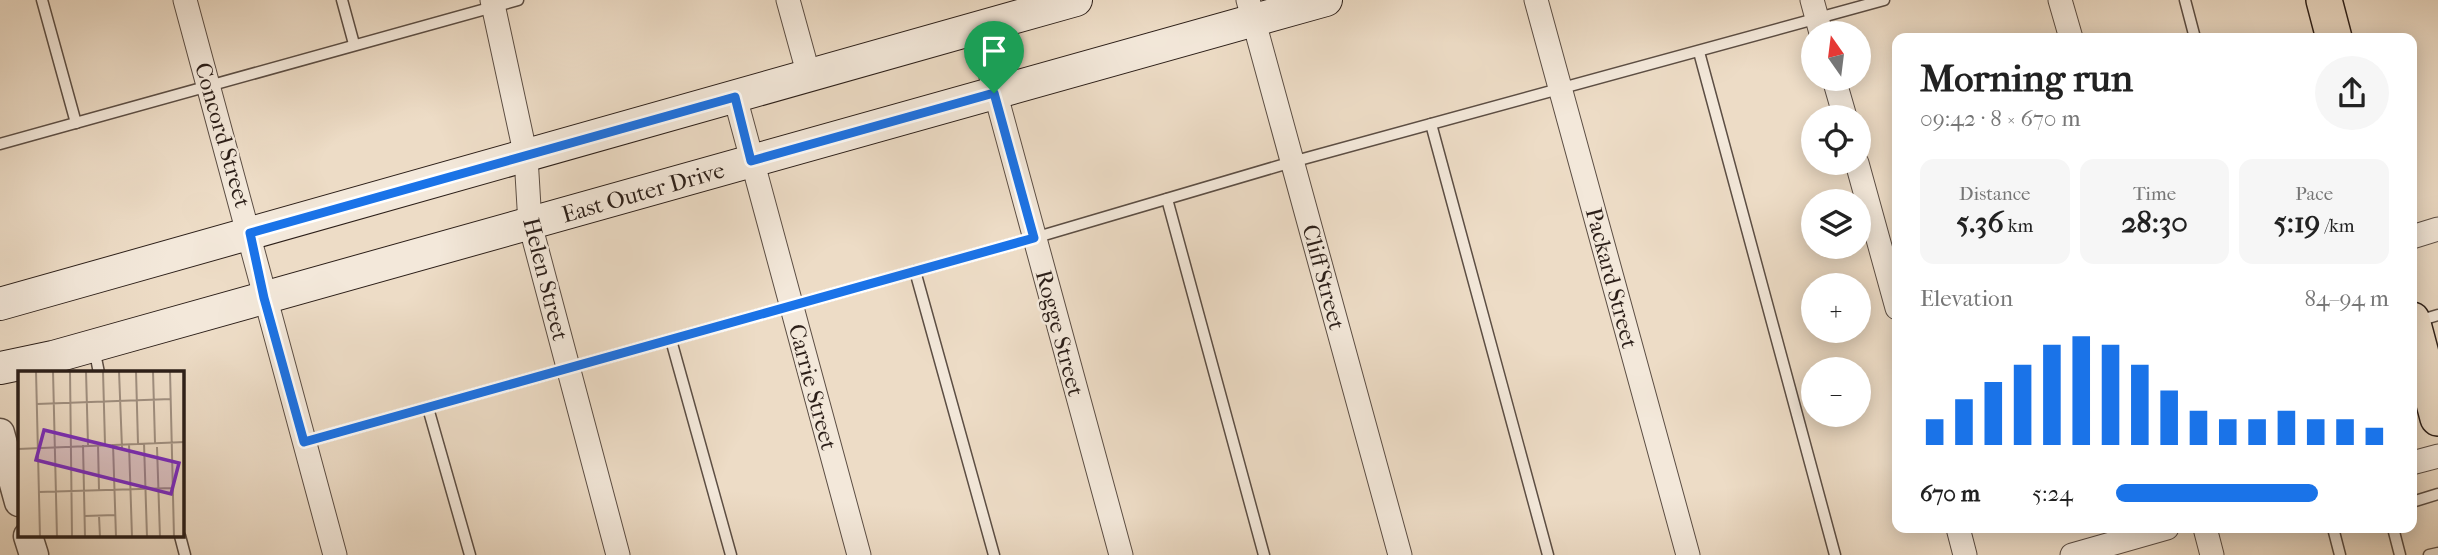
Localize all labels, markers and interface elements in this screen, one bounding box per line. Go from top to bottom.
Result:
pin [964,21,1024,93]
north arrow [1801,21,1871,91]
map controls [1801,21,1871,427]
icon: arrive [975,32,1013,70]
text: Morning run [1920,56,2133,101]
button: share [2315,56,2389,130]
street label: Concord Street [189,60,256,211]
button: locate [1801,105,1871,175]
text: 09:42 · 8 × 670 m [1920,105,2081,132]
street label: East Outer Drive [559,156,728,229]
text: Distance [1959,183,2031,205]
text: Time [2133,183,2176,205]
text: Pace [2295,183,2333,205]
button: layers [1801,189,1871,259]
street label: Packard Street [1580,205,1643,351]
text: 5.36 [1956,205,2004,240]
text: 28:30 [2121,205,2188,240]
text: 5:19 [2274,205,2320,240]
street label: Helen Street [517,215,574,343]
text: km [2004,215,2033,237]
text: /km [2320,215,2355,237]
street label: Cliff Street [1297,222,1351,333]
street label: Rogge Street [1030,267,1089,399]
button: + [1801,273,1871,343]
text: Elevation [1920,285,2013,312]
text: 84–94 m [2304,285,2389,312]
street label: Carrie Street [783,321,842,453]
button: − [1801,357,1871,427]
inset map [18,371,184,538]
text: 670 m [1920,480,1980,507]
text: 5:24 [2032,480,2073,507]

